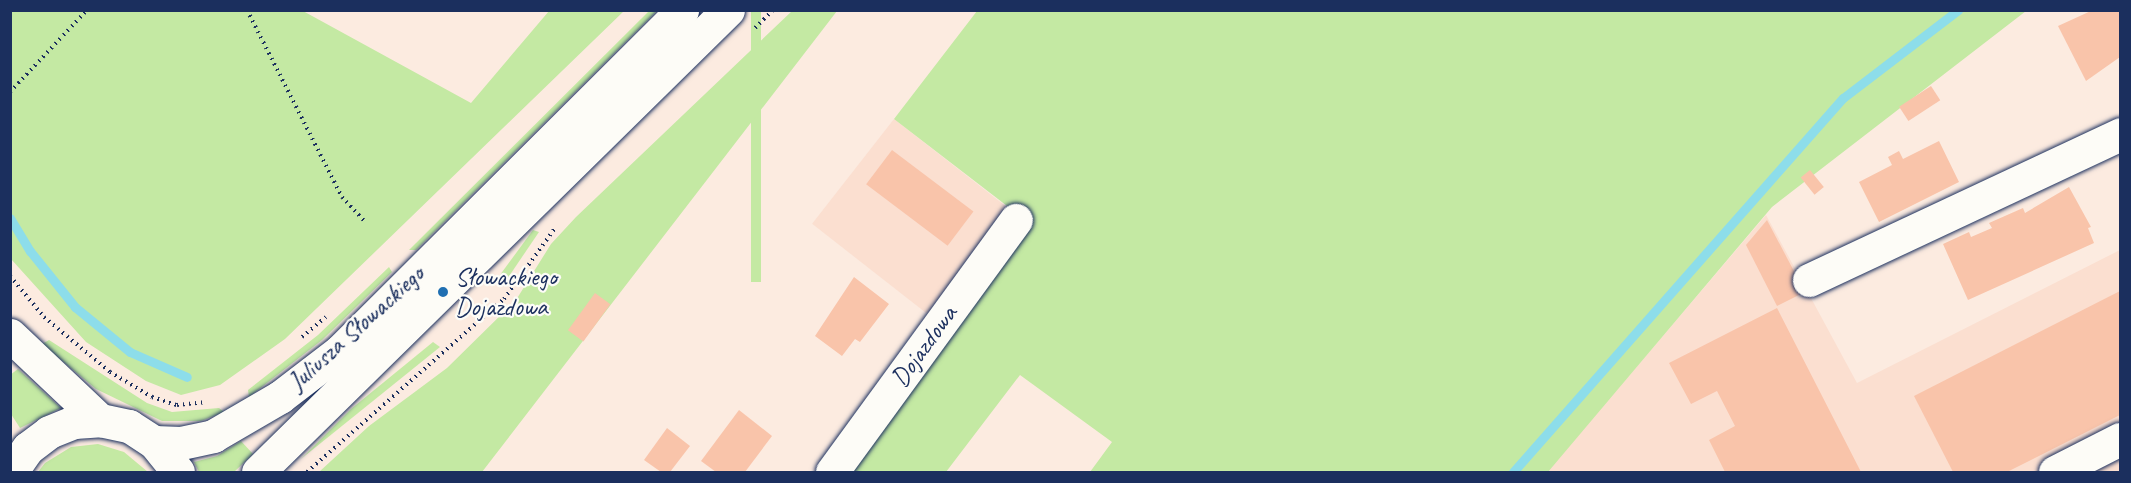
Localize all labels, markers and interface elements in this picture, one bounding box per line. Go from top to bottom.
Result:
street label: Juliusza Słowackiego [281,259,431,397]
place label: Słowackiego Dojazdowa [455,261,557,322]
marker: Słowackiego Dojazdowa [436,285,450,299]
street label: Dojazdowa [884,299,964,393]

